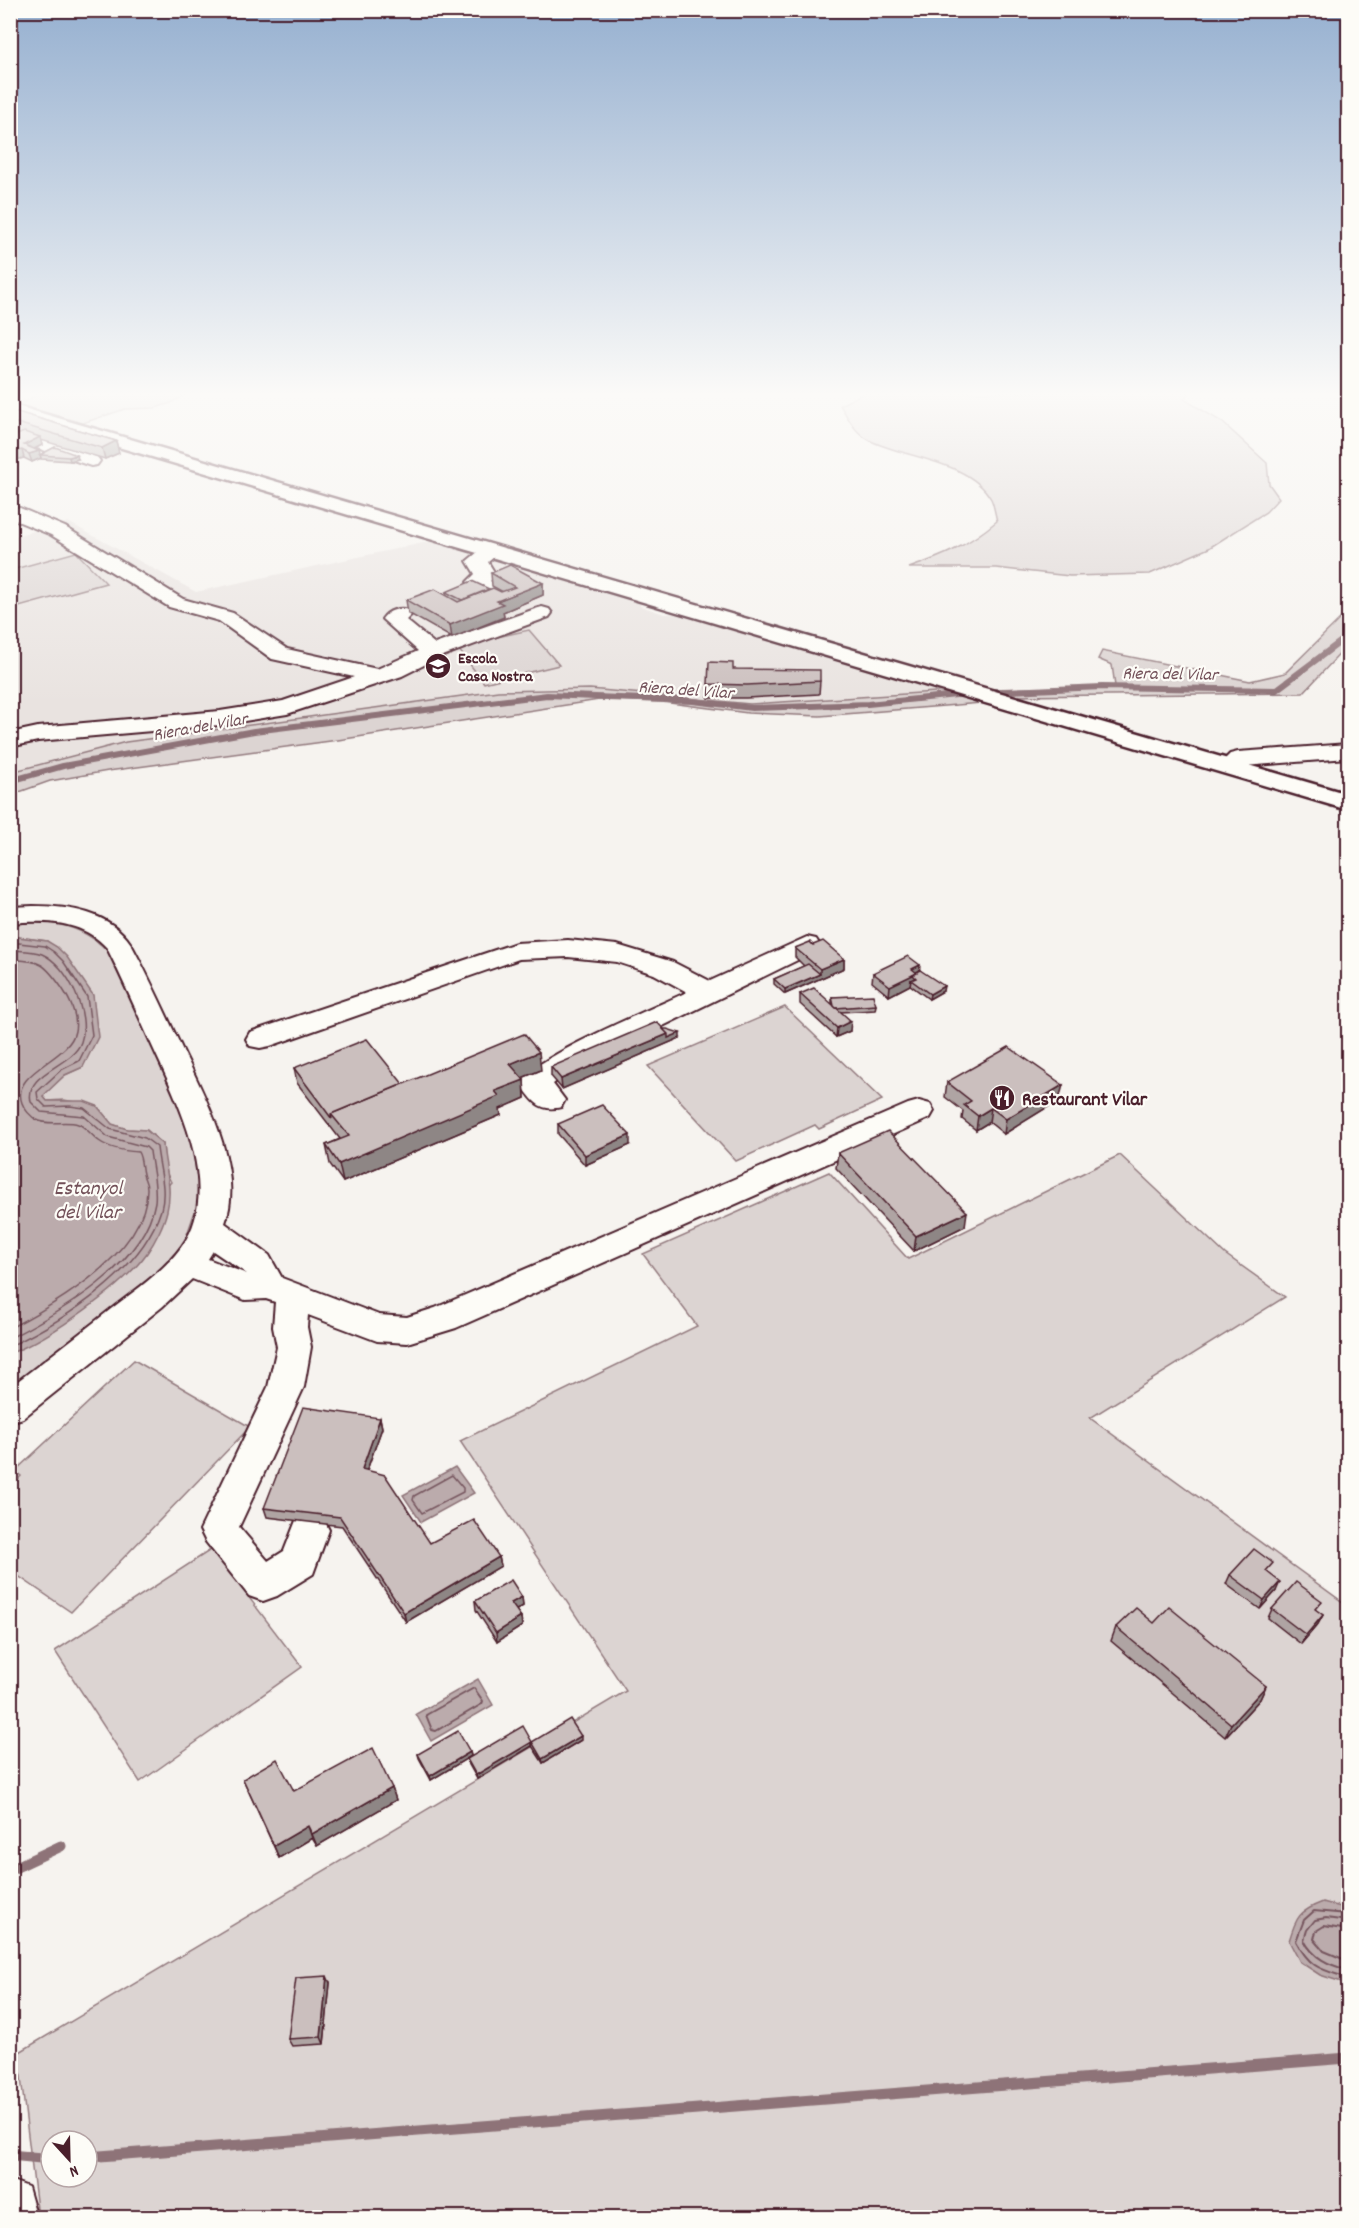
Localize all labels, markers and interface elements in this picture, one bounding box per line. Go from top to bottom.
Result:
place label: Escola Casa Nostra [458,648,534,689]
school or university icon: Escola Casa Nostra [423,651,453,681]
water label: Riera del Vilar [1122,662,1220,689]
water label: Riera del Vilar [637,676,737,707]
water label: Riera del Vilar [151,707,252,749]
restaurant icon: Restaurant Vilar [987,1083,1017,1113]
place label: Restaurant Vilar [1022,1087,1148,1115]
water label: Estanyol del Vilar [54,1175,124,1229]
north arrow [39,2129,99,2189]
text: N [66,2158,82,2183]

